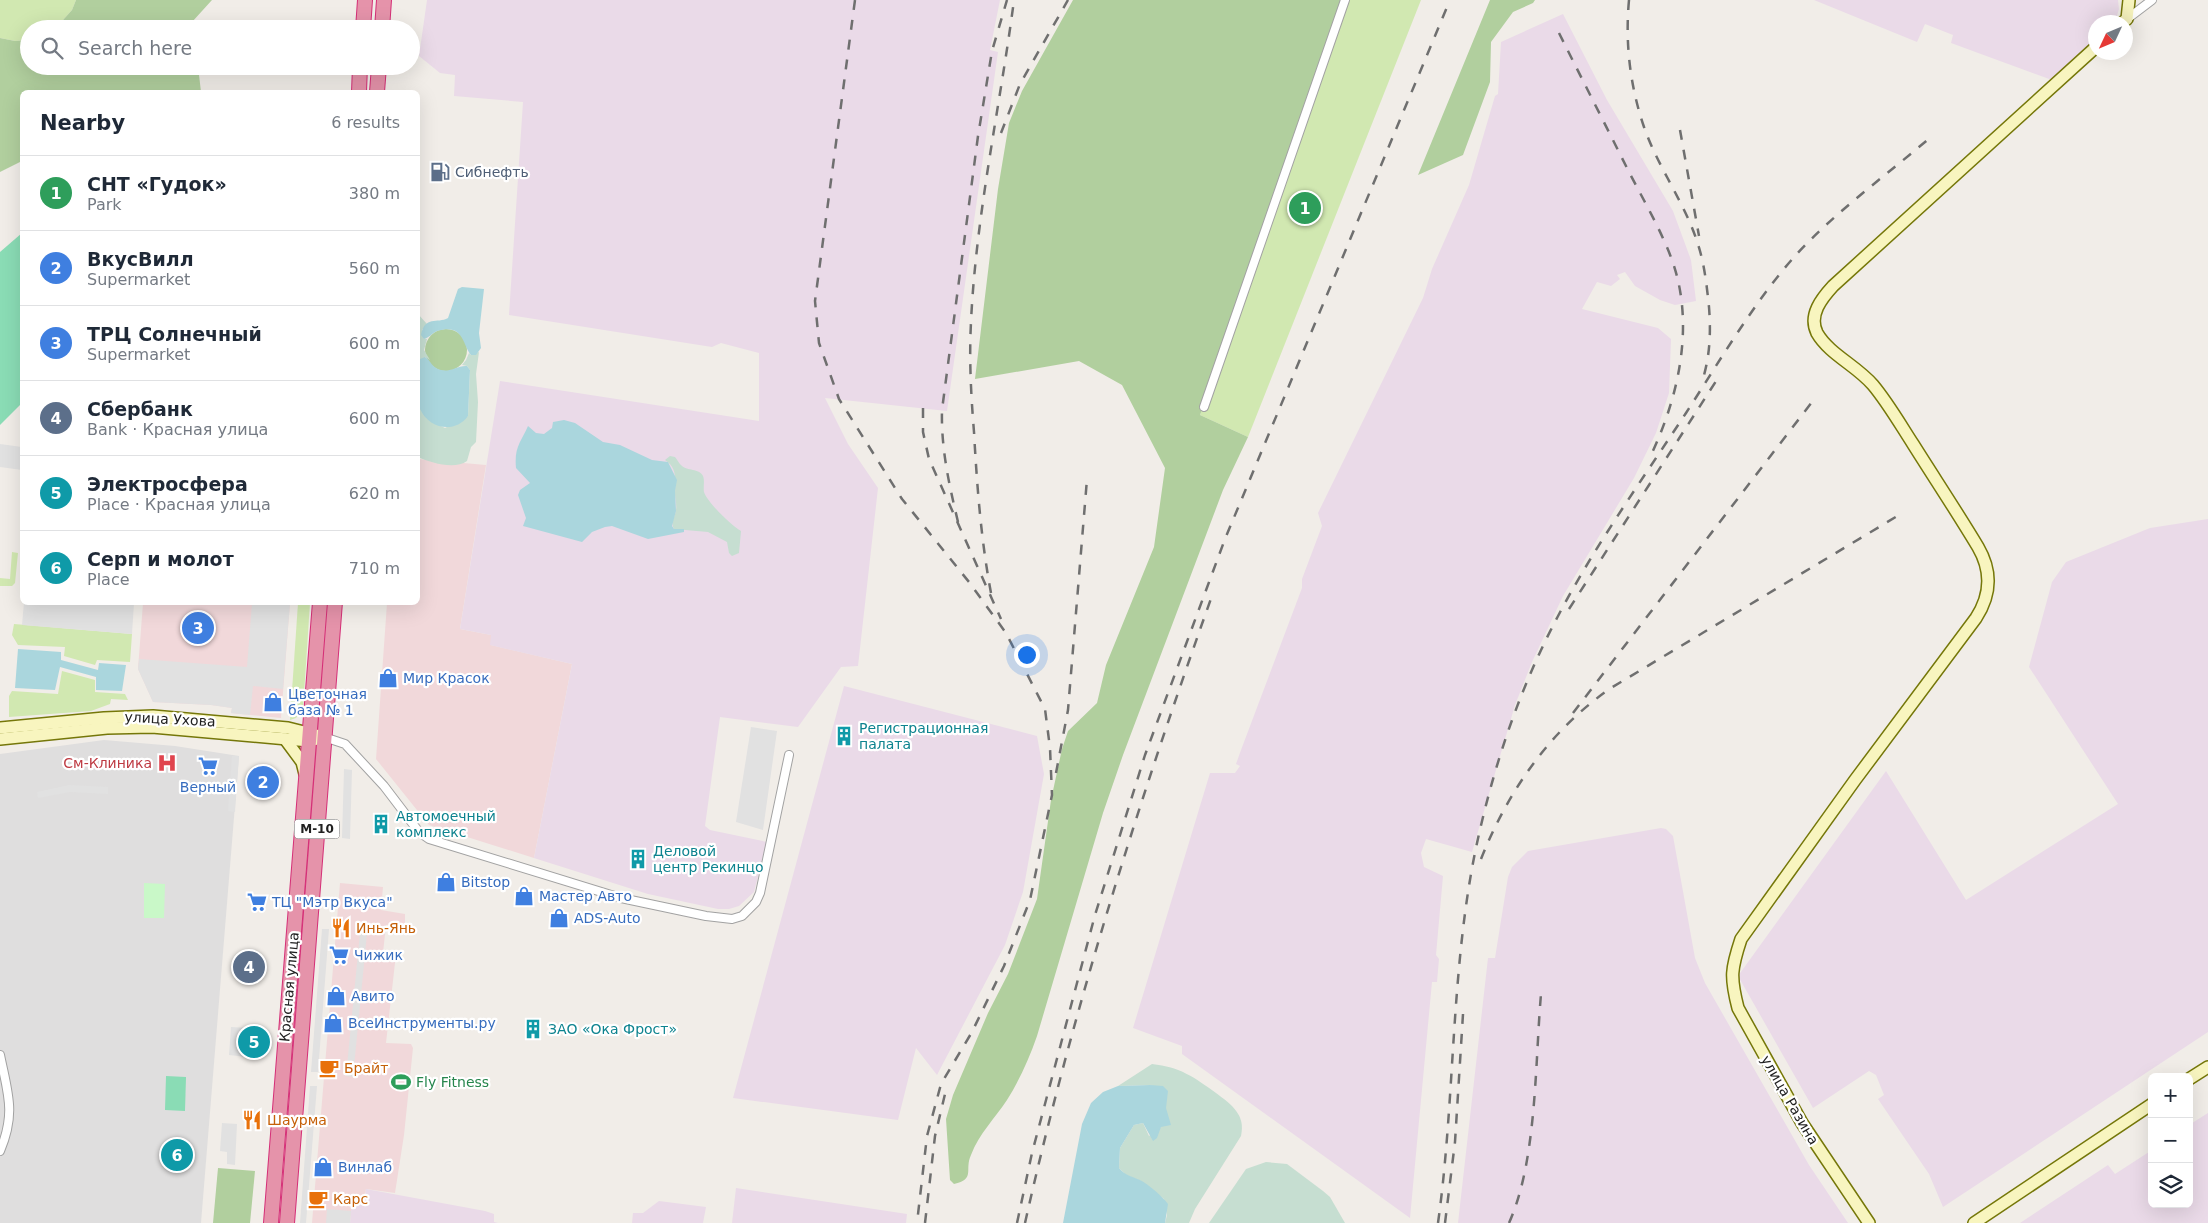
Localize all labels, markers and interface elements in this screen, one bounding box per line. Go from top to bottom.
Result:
north arrow [2088,15,2133,60]
search box [20,20,420,75]
icon: search [38,34,66,62]
text: Search here [78,37,192,59]
text: Nearby [40,111,125,135]
text: 6 results [331,113,400,132]
fuel station icon: Сибнефть [429,161,451,183]
place label: Сибнефть [455,164,529,180]
text: СНТ «Гудок» [87,173,227,195]
text: 1 [50,184,62,203]
text: 380 m [349,184,400,203]
pin: 1 [1289,189,1321,227]
text: Park [87,195,122,214]
text: ВкусВилл [87,248,194,270]
text: 2 [50,259,62,278]
text: 560 m [349,259,400,278]
text: Supermarket [87,270,190,289]
text: ТРЦ Солнечный [87,323,262,345]
text: 3 [50,334,62,353]
text: 600 m [349,334,400,353]
text: Supermarket [87,345,190,364]
text: Сбербанк [87,398,193,420]
text: 4 [50,409,62,428]
text: 600 m [349,409,400,428]
text: Bank · Красная улица [87,420,268,439]
text: Электросфера [87,473,248,495]
text: 5 [50,484,62,503]
text: 620 m [349,484,400,503]
text: Place · Красная улица [87,495,271,514]
text: Серп и молот [87,548,234,570]
text: 6 [50,559,62,578]
text: 710 m [349,559,400,578]
text: Place [87,570,130,589]
pin: 3 [182,609,214,647]
your location [1014,642,1040,668]
shop icon: Мир Красок [377,667,399,689]
place label: Мир Красок [403,670,490,686]
place label: Цветочная база № 1 [288,686,367,718]
shop icon: Цветочная база № 1 [262,691,284,713]
street label: улица Ухова [124,709,216,729]
place label: Регистрационная палата [859,720,988,752]
building icon: Регистрационная палата [833,725,855,747]
hospital icon: См-Клиника [156,752,178,774]
place label: См-Клиника [63,755,152,771]
supermarket icon: Верный [197,755,219,777]
pin: 2 [247,763,279,801]
place label: Верный [180,779,236,795]
place label: Автомоечный комплекс [396,808,496,840]
building icon: Автомоечный комплекс [370,813,392,835]
road number: М-10 [294,820,340,839]
place label: Деловой центр Рекинцо [653,843,764,875]
building icon: Деловой центр Рекинцо [627,848,649,870]
shop icon: Bitstop [435,871,457,893]
place label: Bitstop [461,874,510,890]
shop icon: Мастер Авто [513,885,535,907]
place label: Мастер Авто [539,888,632,904]
supermarket icon: ТЦ "Мэтр Вкуса" [246,891,268,913]
place label: ТЦ "Мэтр Вкуса" [271,894,393,910]
shop icon: ADS-Auto [548,907,570,929]
place label: ADS-Auto [574,910,641,926]
restaurant icon: Инь-Янь [330,917,352,939]
place label: Инь-Янь [356,920,416,936]
street label: Красная улица [276,931,302,1043]
supermarket icon: Чижик [328,944,350,966]
place label: Чижик [354,947,403,963]
pin: 4 [233,948,265,986]
shop icon: Авито [325,985,347,1007]
place label: Авито [351,988,395,1004]
shop icon: ВсеИнструменты.ру [322,1012,344,1034]
place label: ВсеИнструменты.ру [348,1015,496,1031]
building icon: ЗАО «Ока Фрост» [522,1018,544,1040]
place label: ЗАО «Ока Фрост» [548,1021,677,1037]
pin: 5 [238,1023,270,1061]
street label: улица Разина [1758,1053,1822,1147]
cafe icon: Брайт [318,1057,340,1079]
place label: Брайт [344,1060,388,1076]
sports icon: Fly Fitness [390,1071,412,1093]
map controls [2148,1073,2193,1208]
button: + [2148,1073,2193,1118]
place label: Fly Fitness [416,1074,489,1090]
restaurant icon: Шаурма [241,1109,263,1131]
place label: Шаурма [267,1112,327,1128]
button: − [2148,1118,2193,1163]
pin: 6 [161,1136,193,1174]
shop icon: Винлаб [312,1156,334,1178]
place label: Винлаб [338,1159,392,1175]
button: layers [2148,1163,2193,1208]
cafe icon: Карс [307,1188,329,1210]
place label: Карс [333,1191,368,1207]

